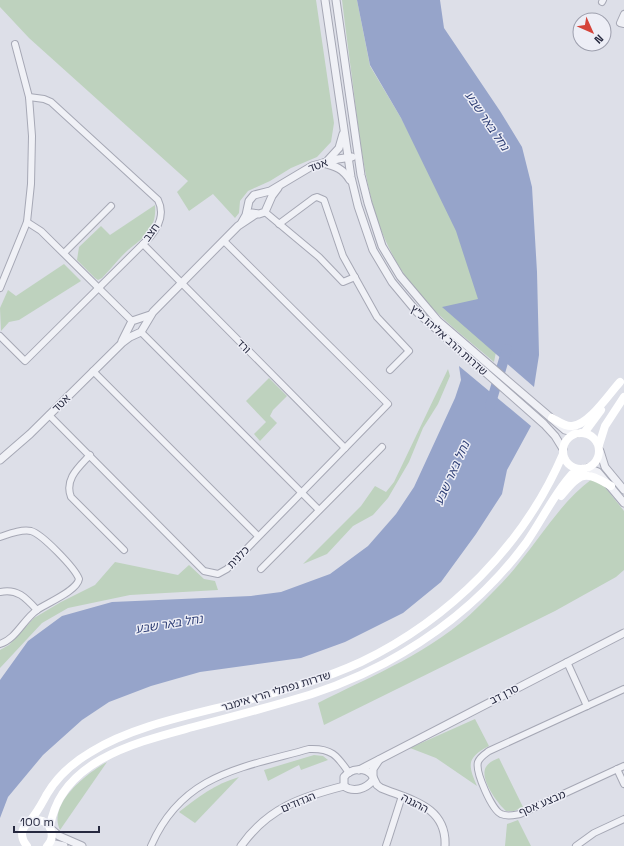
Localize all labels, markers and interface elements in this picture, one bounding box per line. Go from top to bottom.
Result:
north arrow [572,12,612,52]
text: N [592,32,607,47]
water label: נחל באר שבע [461,88,513,155]
street label: אטד [306,155,330,175]
street label: חצב [140,220,162,244]
street label: שדרות הרב אליהו כ"ץ [407,302,491,378]
street label: ורד [234,336,254,356]
street label: אטד [49,391,73,415]
water label: נחל באר שבע [431,437,474,507]
street label: כלנית [224,543,252,571]
water label: נחל באר שבע [134,611,205,637]
street label: שדרות נפתלי הרץ אימבר [220,668,332,714]
street label: סרן דב [487,681,521,707]
street label: מבצע אסף [516,787,568,819]
street label: הגדודים [278,788,318,816]
street label: ההגנה [399,790,431,816]
scale bar [14,808,99,834]
text: 100 m [20,814,54,830]

